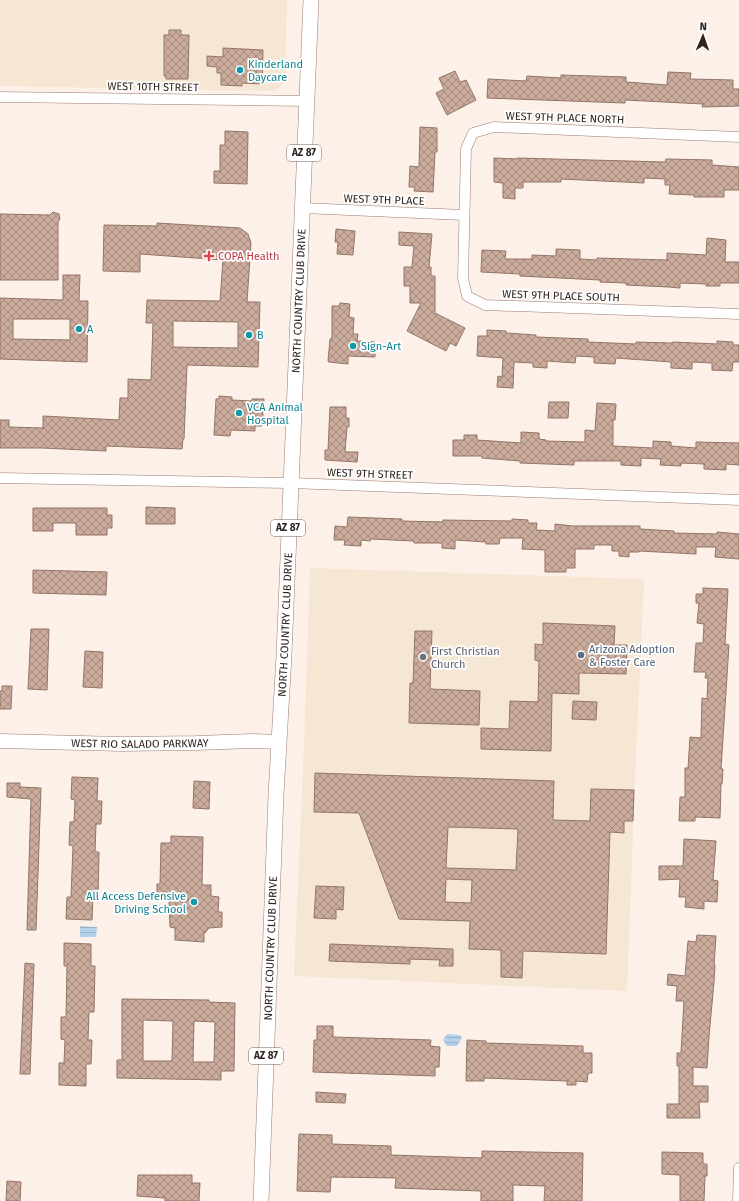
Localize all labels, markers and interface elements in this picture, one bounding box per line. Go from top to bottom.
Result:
north arrow [683,16,723,56]
text: N [699,20,707,33]
place label: Kinderland Daycare [248,58,303,84]
marker: Kinderland Daycare [235,65,245,75]
street label: WEST 10TH STREET [107,80,199,94]
street label: WEST 9TH PLACE NORTH [506,109,624,127]
road number: AZ 87 [287,145,321,161]
street label: WEST 9TH PLACE [343,192,425,208]
street label: NORTH COUNTRY CLUB DRIVE [289,228,308,373]
marker: COPA Health [203,250,215,262]
place label: COPA Health [218,250,279,263]
street label: WEST 9TH PLACE SOUTH [502,287,620,305]
place label: A [87,323,94,336]
marker: A [74,324,84,334]
place label: B [257,329,264,342]
marker: B [244,330,254,340]
place label: Sign-Art [361,340,401,353]
marker: Sign-Art [348,341,358,351]
place label: VCA Animal Hospital [247,401,303,427]
marker: VCA Animal Hospital [234,408,244,418]
street label: WEST 9TH STREET [327,466,414,482]
road number: AZ 87 [271,520,305,536]
street label: NORTH COUNTRY CLUB DRIVE [275,552,295,697]
place label: Arizona Adoption & Foster Care [589,643,675,669]
place label: First Christian Church [431,645,500,671]
marker: Arizona Adoption & Foster Care [576,650,586,660]
marker: First Christian Church [418,652,428,662]
street label: WEST RIO SALADO PARKWAY [71,736,209,751]
street label: NORTH COUNTRY CLUB DRIVE [261,876,280,1021]
place label: All Access Defensive Driving School [86,890,186,916]
marker: All Access Defensive Driving School [189,897,199,907]
road number: AZ 87 [249,1048,283,1064]

